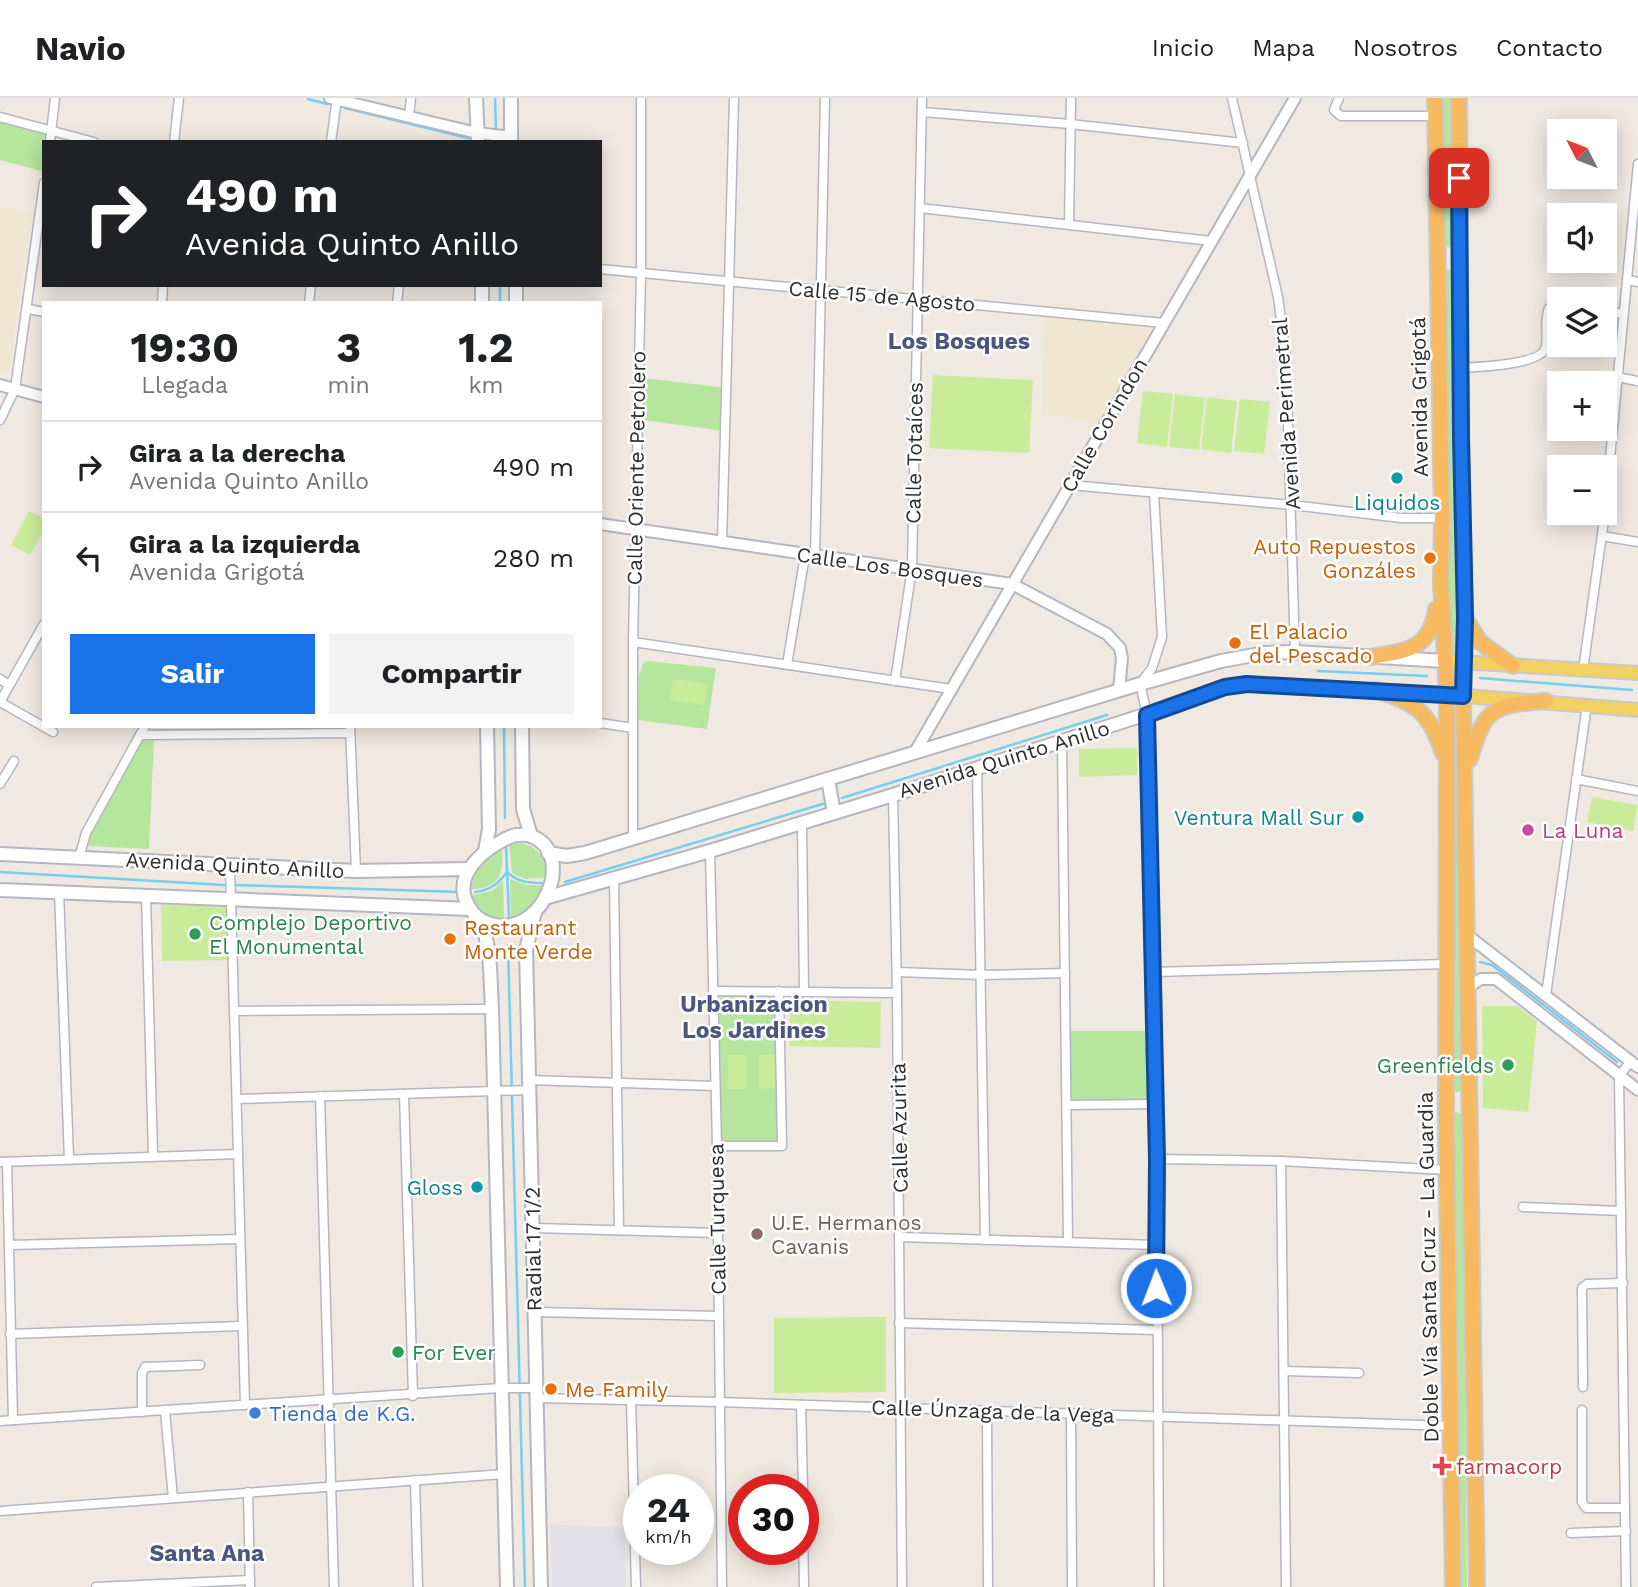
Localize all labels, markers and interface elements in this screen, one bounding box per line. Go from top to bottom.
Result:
text: Navio [35,29,126,68]
text: Inicio [1152,34,1214,62]
text: Mapa [1252,34,1315,62]
text: Nosotros [1353,34,1458,62]
text: Contacto [1496,34,1603,62]
north arrow [1547,119,1617,189]
map controls [1547,119,1617,525]
pin [1429,148,1489,208]
icon: arrive [1440,159,1478,197]
text: 490 m [185,166,339,224]
icon: right [70,168,161,259]
button: sound [1547,203,1617,273]
text: Avenida Quinto Anillo [185,225,519,263]
street label: Calle 15 de Agosto [788,275,976,317]
button: layers [1547,287,1617,357]
street label: Avenida Perimetral [1267,316,1305,511]
street label: Avenida Grigotá [1405,317,1433,477]
text: 19:30 [130,323,239,372]
text: 3 [336,323,361,372]
text: 1.2 [458,323,514,372]
district label: Los Bosques [888,328,1030,355]
street label: Calle Oriente Petrolero [621,350,651,586]
street label: Calle Corindon [1055,353,1153,497]
button: + [1547,371,1617,441]
text: Llegada [141,372,228,399]
text: min [328,372,370,399]
text: km [468,372,503,399]
street label: Calle Totaíces [900,382,928,524]
text: Gira a la derecha [129,438,345,468]
icon: right [70,448,108,486]
text: 490 m [492,452,574,482]
button: − [1547,455,1617,525]
text: Avenida Quinto Anillo [129,468,369,495]
marker: Liquidos [1389,470,1405,486]
place label: Liquidos [1354,490,1440,515]
text: Gira a la izquierda [129,529,360,559]
place label: Auto Repuestos Gonzáles [1253,534,1416,583]
icon: left [70,539,108,577]
street label: Calle Los Bosques [795,542,985,592]
text: 280 m [493,543,574,573]
marker: Auto Repuestos Gonzáles [1422,550,1438,566]
text: Avenida Grigotá [129,559,304,586]
place label: El Palacio del Pescado [1249,619,1372,668]
button: Salir [70,634,315,714]
button: Compartir [329,634,574,714]
marker: El Palacio del Pescado [1227,635,1243,651]
street label: Avenida Quinto Anillo [896,715,1112,803]
place label: Ventura Mall Sur [1174,805,1344,830]
marker: Ventura Mall Sur [1350,809,1366,825]
place label: La Luna [1542,818,1623,843]
marker: La Luna [1520,822,1536,838]
street label: Avenida Quinto Anillo [125,847,345,883]
place label: Complejo Deportivo El Monumental [209,910,412,959]
place label: Restaurant Monte Verde [464,915,593,964]
marker: Complejo Deportivo El Monumental [187,926,203,942]
marker: Restaurant Monte Verde [442,931,458,947]
district label: Urbanizacion Los Jardines [680,991,828,1044]
place label: Greenfields [1377,1053,1494,1078]
marker: Greenfields [1500,1057,1516,1073]
street label: Calle Azurita [885,1062,913,1193]
street label: Doble Vía Santa Cruz - La Guardia [1412,1091,1444,1443]
street label: Calle Turquesa [703,1143,731,1295]
place label: Gloss [407,1175,463,1200]
marker: Gloss [469,1179,485,1195]
street label: Radial 17 1/2 [519,1186,547,1312]
place label: U.E. Hermanos Cavanis [771,1210,922,1259]
marker: U.E. Hermanos Cavanis [749,1226,765,1242]
position arrow [1119,1251,1193,1325]
place label: For Ever [412,1340,496,1365]
marker: For Ever [390,1344,406,1360]
place label: Me Family [565,1377,668,1402]
marker: Me Family [543,1381,559,1397]
street label: Calle Únzaga de la Vega [871,1394,1115,1428]
place label: Tienda de K.G. [269,1401,416,1426]
marker: Tienda de K.G. [247,1405,263,1421]
place label: farmacorp [1456,1454,1562,1479]
marker: farmacorp [1434,1458,1450,1474]
speed limit sign: 30 [728,1474,819,1565]
text: 24 [647,1489,690,1531]
text: km/h [645,1526,692,1547]
district label: Santa Ana [150,1540,265,1567]

